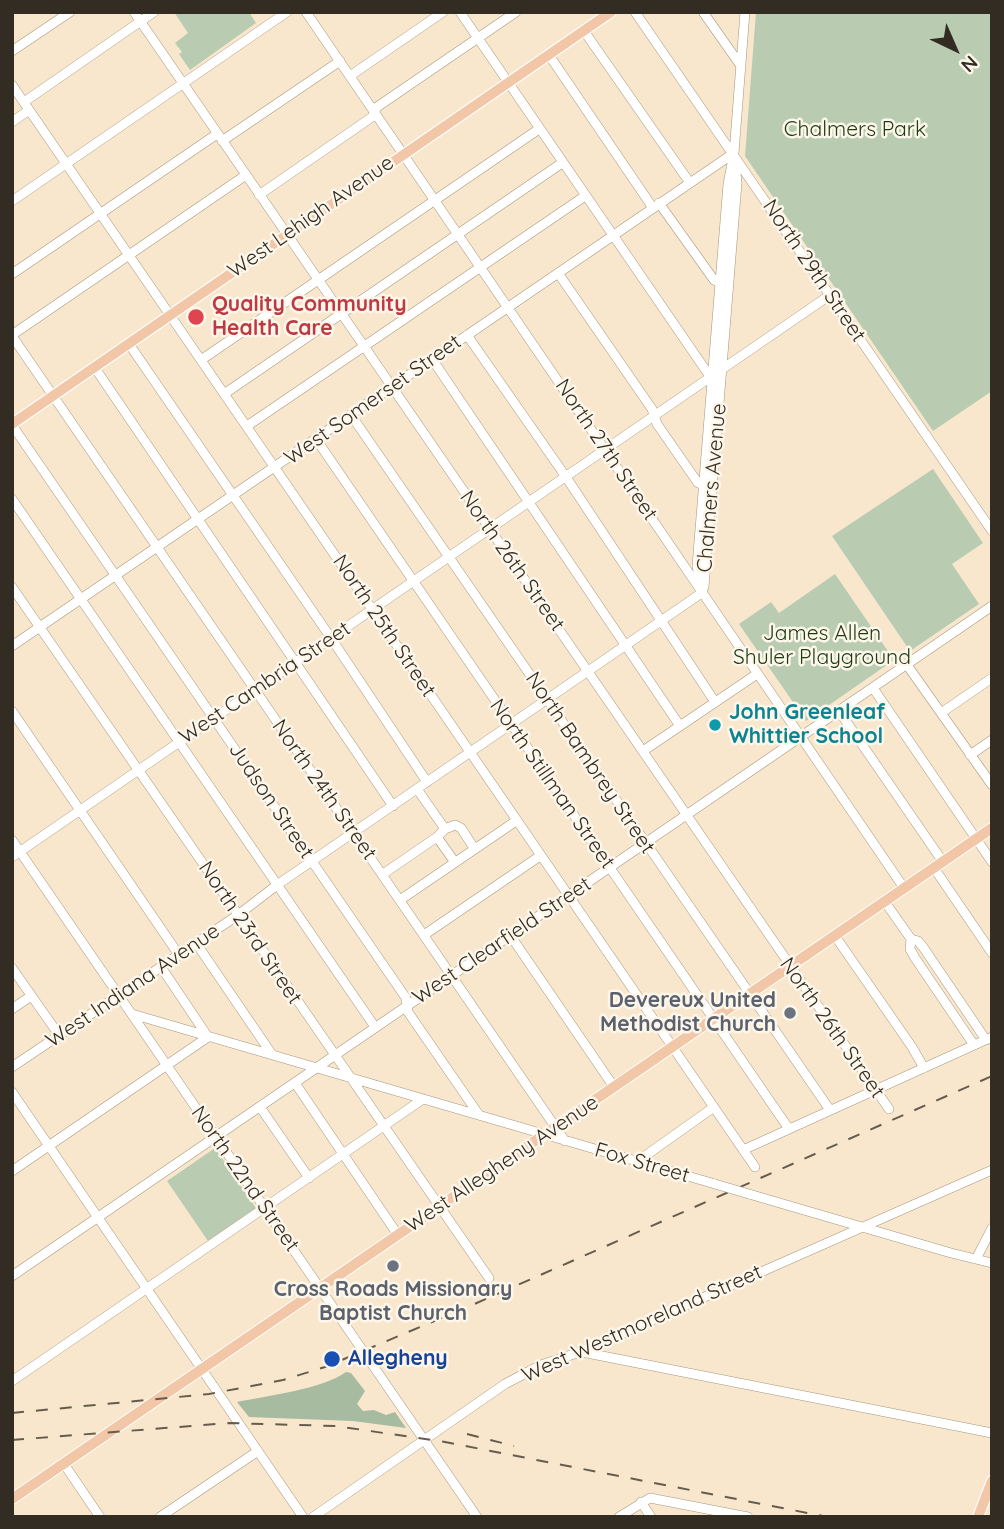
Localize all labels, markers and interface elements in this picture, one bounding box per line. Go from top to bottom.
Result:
north arrow [920,14,990,84]
text: N [956,51,983,78]
park label: Chalmers Park [784,117,926,143]
street label: West Lehigh Avenue [223,150,399,284]
street label: North 29th Street [757,195,871,347]
place label: Quality Community Health Care [212,292,407,342]
marker: Quality Community Health Care [186,307,206,327]
street label: West Somerset Street [280,329,466,471]
street label: North 27th Street [549,375,663,525]
street label: Chalmers Avenue [692,402,732,574]
street label: North 26th Street [454,486,570,636]
street label: North 25th Street [327,550,441,702]
street label: West Cambria Street [175,616,355,750]
park label: James Allen Shuler Playground [733,621,911,671]
street label: North Bambrey Street [520,667,660,859]
street label: North Stillman Street [484,694,620,874]
place label: John Greenleaf Whittier School [729,700,885,750]
street label: North 24th Street [266,715,382,865]
marker: John Greenleaf Whittier School [707,717,723,733]
street label: Judson Street [223,738,319,864]
street label: North 23rd Street [193,857,307,1009]
street label: West Clearfield Street [408,872,596,1010]
street label: West Indiana Avenue [41,918,225,1054]
street label: North 26th Street [774,953,890,1103]
place label: Devereux United Methodist Church [600,988,776,1038]
marker: Devereux United Methodist Church [782,1005,798,1021]
street label: West Allegheny Avenue [401,1090,603,1238]
street label: North 22nd Street [185,1101,305,1257]
street label: Fox Street [592,1137,692,1189]
marker: Cross Roads Missionary Baptist Church [385,1258,401,1274]
street label: West Westmoreland Street [518,1260,766,1388]
place label: Cross Roads Missionary Baptist Church [274,1277,512,1327]
place label: Allegheny [348,1346,448,1372]
marker: Allegheny [322,1349,342,1369]

